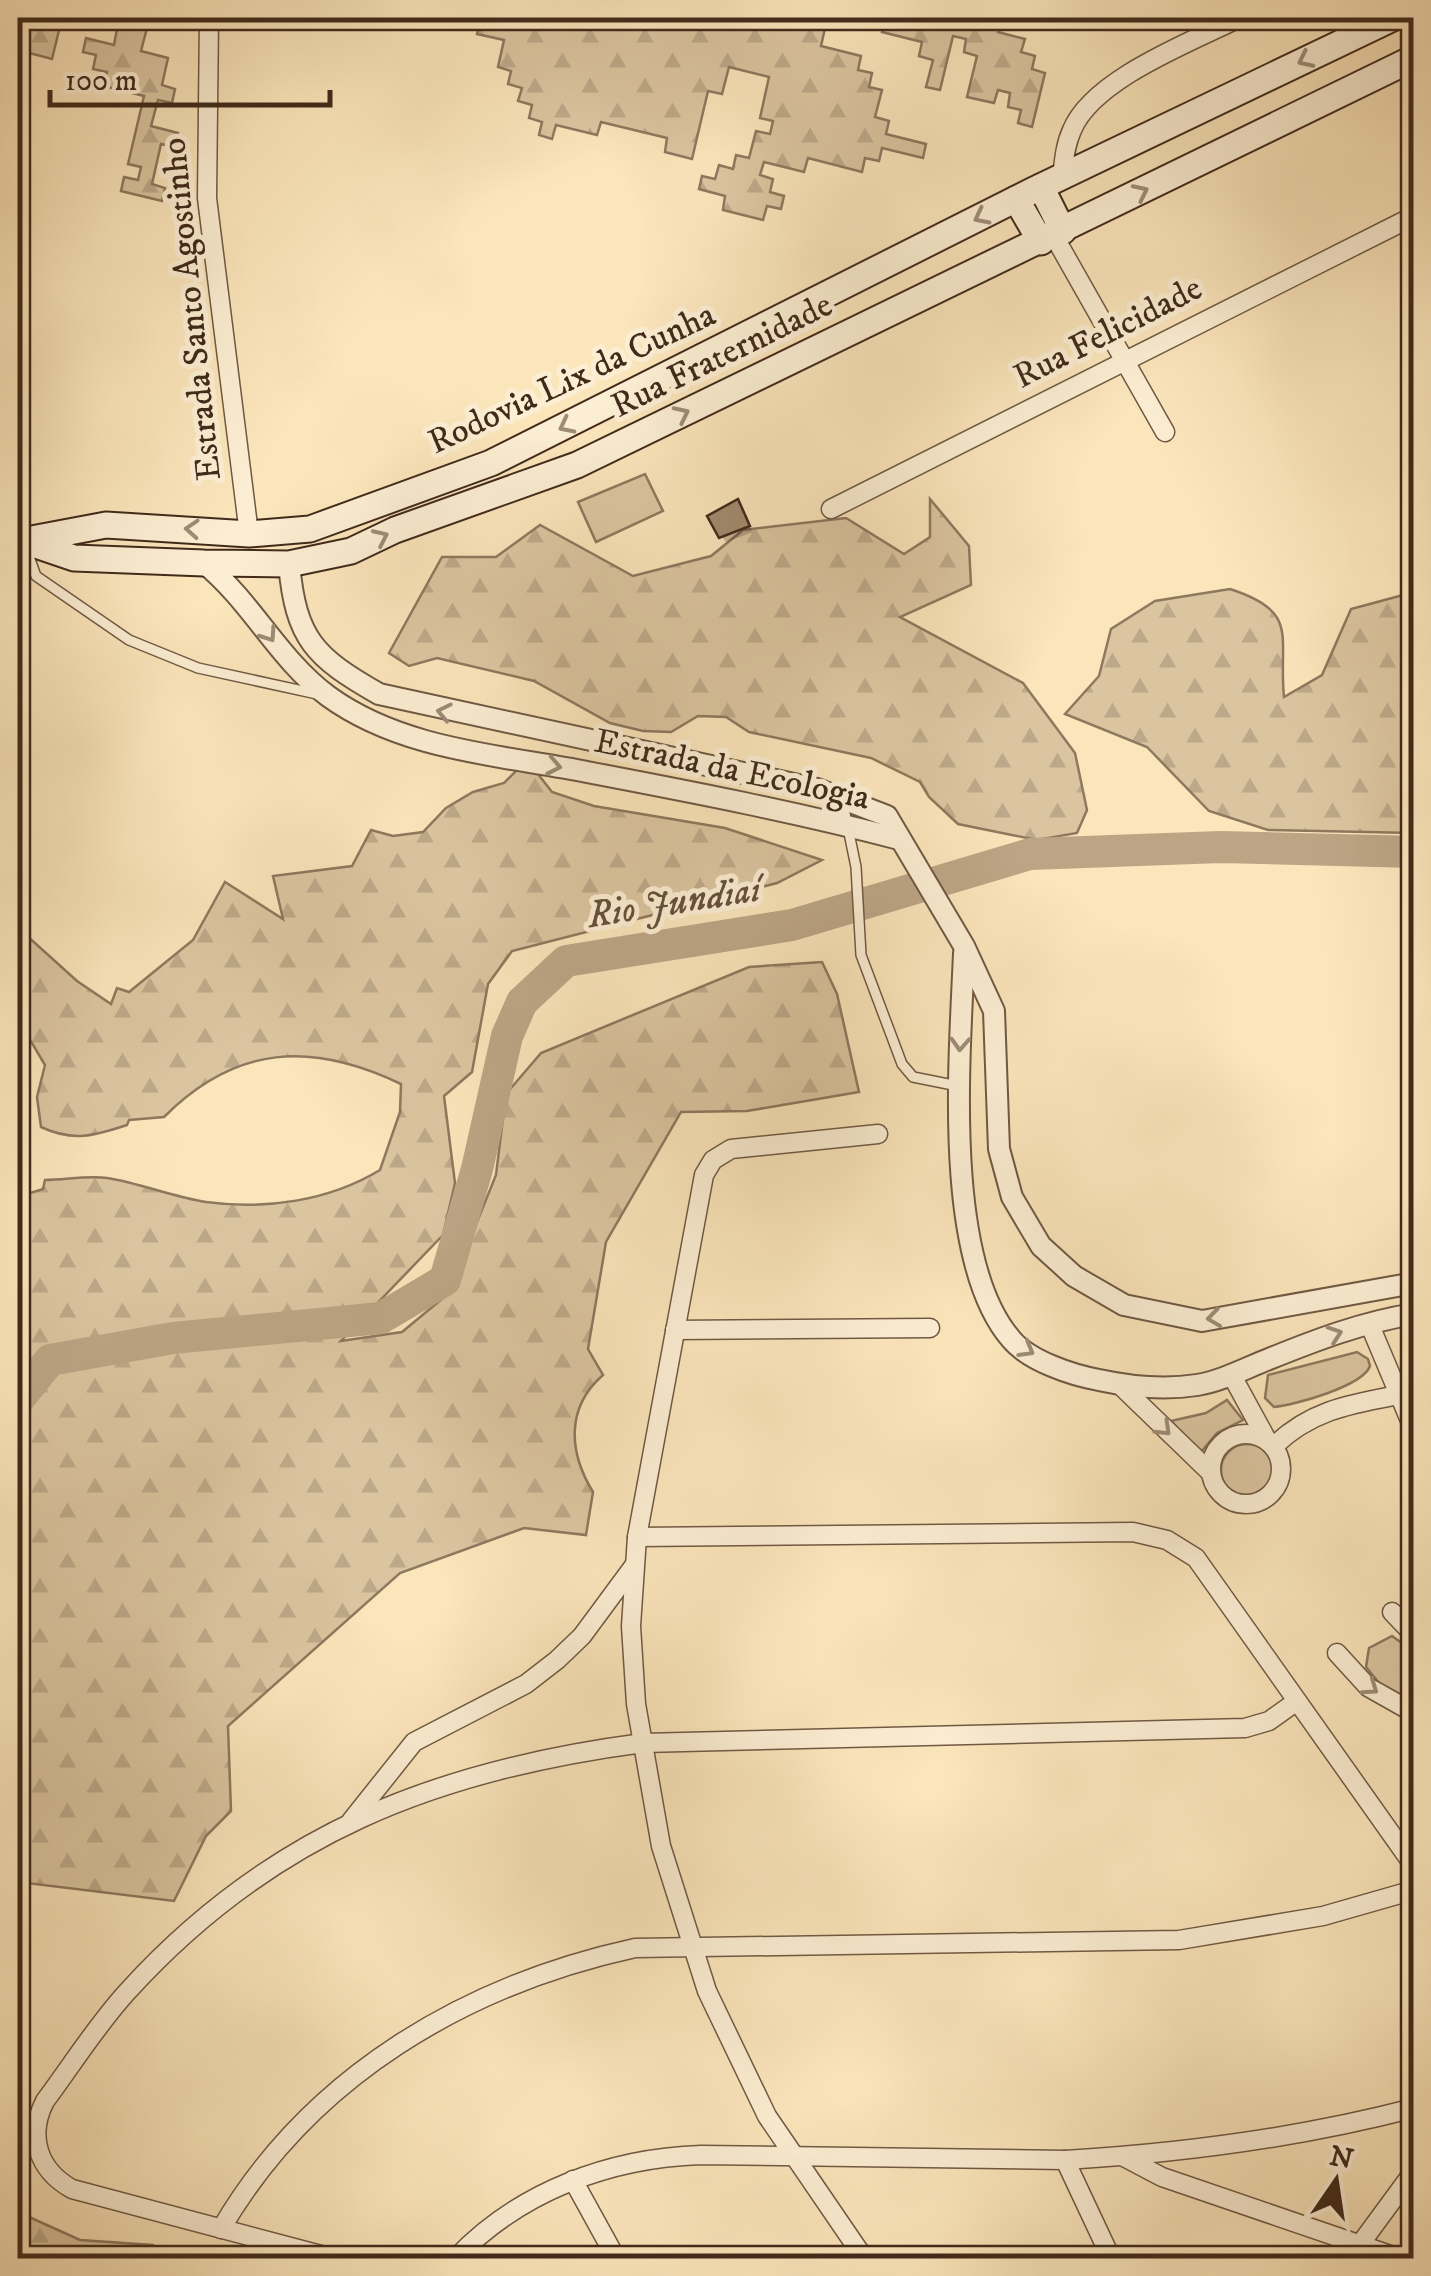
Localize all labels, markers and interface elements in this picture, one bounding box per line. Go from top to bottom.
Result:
scale bar [50,45,330,107]
one-way arrow [1297,47,1315,67]
text: 100 m [65,63,137,100]
street label: Estrada Santo Agostinho [152,136,232,482]
one-way arrow [1131,185,1149,205]
one-way arrow [974,205,992,224]
street label: Rua Felicidade [1006,267,1210,399]
street label: Rua Fraternidade [604,284,840,428]
street label: Rodovia Lix da Cunha [421,293,723,465]
one-way arrow [672,407,690,427]
one-way arrow [558,414,576,434]
one-way arrow [183,519,199,540]
one-way arrow [371,529,389,549]
one-way arrow [257,623,275,642]
one-way arrow [436,702,453,723]
street label: Estrada da Ecologia [590,719,874,821]
one-way arrow [546,754,563,775]
water label: Rio Jundiaí [583,865,770,941]
one-way arrow [950,1036,971,1052]
one-way arrow [1206,1306,1223,1327]
one-way arrow [1326,1325,1343,1345]
one-way arrow [1016,1338,1034,1357]
one-way arrow [1153,1417,1171,1435]
one-way arrow [1360,1676,1378,1694]
north arrow [1286,2131,1386,2231]
text: N [1326,2138,1356,2178]

